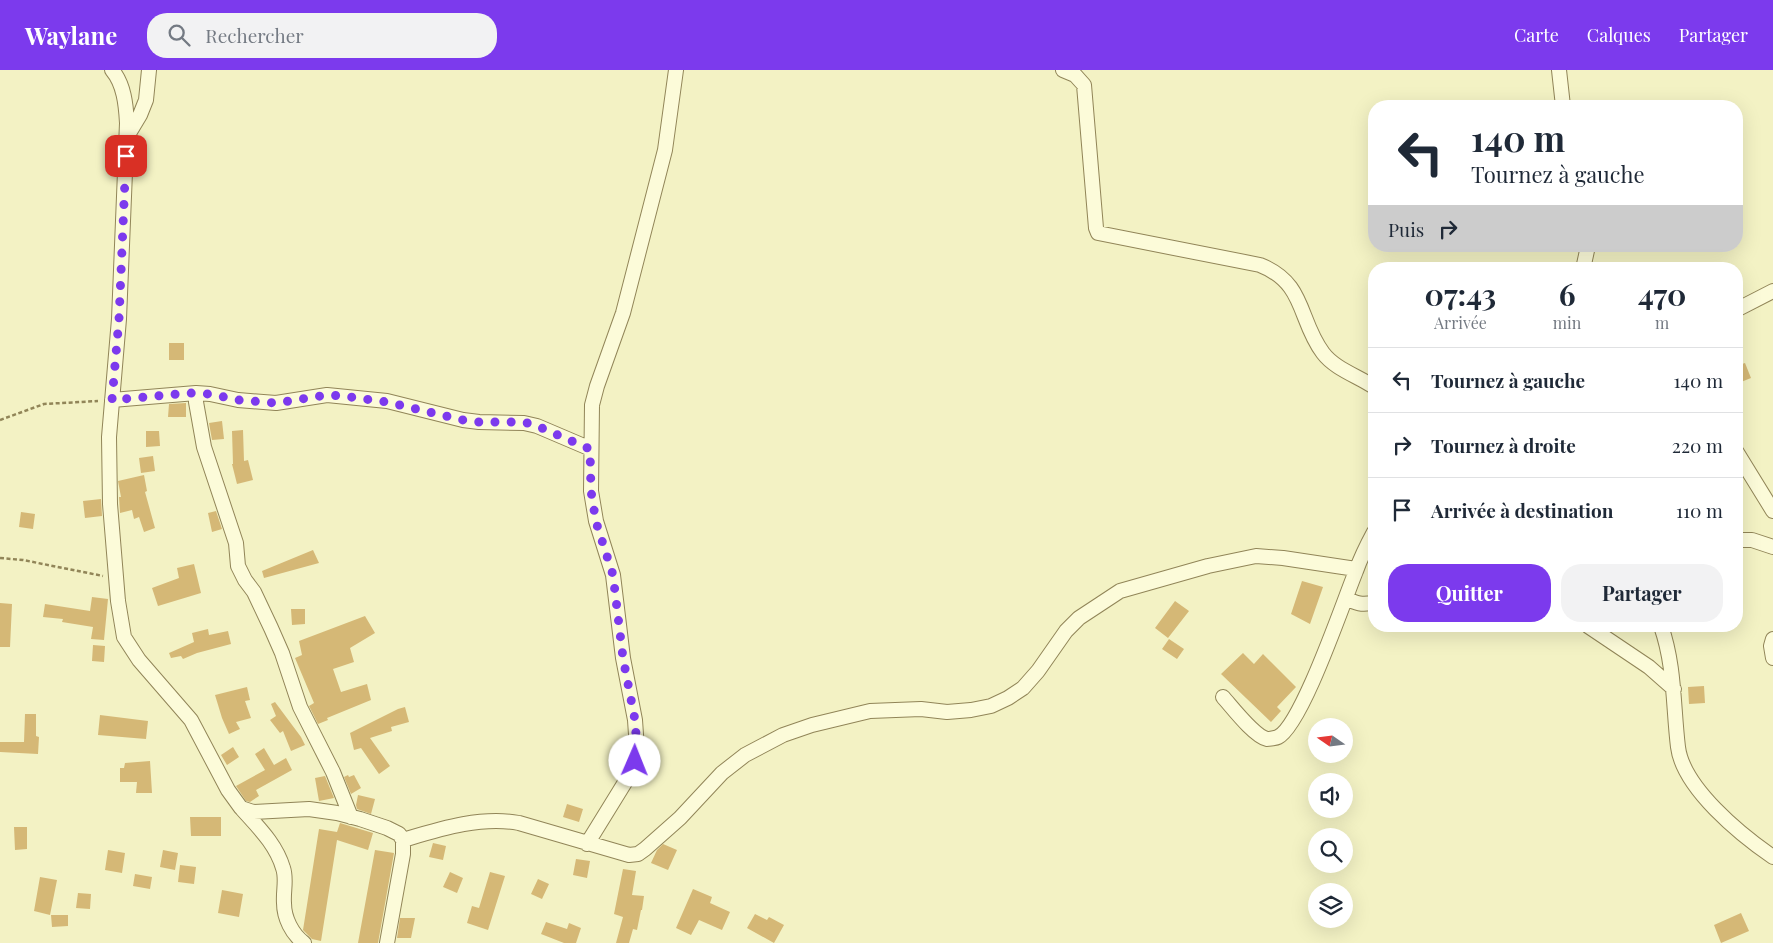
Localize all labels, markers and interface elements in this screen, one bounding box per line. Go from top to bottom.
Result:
search box [147,13,497,58]
text: Waylane [25,19,117,51]
icon: search [165,21,193,49]
text: Rechercher [205,22,304,48]
text: Carte [1514,23,1559,47]
text: Calques [1587,23,1651,47]
text: Partager [1679,23,1748,47]
text: 140 m [1471,114,1565,161]
icon: left [1388,120,1453,185]
pin [105,135,147,177]
icon: arrive [112,142,140,170]
text: Tournez à gauche [1471,159,1645,189]
icon: right [1434,215,1462,243]
text: Puis [1388,216,1424,242]
text: 07:43 [1425,274,1496,314]
text: 6 [1559,274,1576,314]
text: 470 [1638,274,1686,314]
text: Arrivée [1434,312,1487,333]
text: min [1553,312,1581,333]
text: m [1655,312,1669,333]
icon: left [1388,366,1416,394]
text: Tournez à gauche [1431,367,1585,393]
text: 140 m [1674,367,1723,393]
icon: right [1388,431,1416,459]
text: Tournez à droite [1431,432,1576,458]
text: 220 m [1672,432,1723,458]
icon: arrive [1388,496,1416,524]
text: Arrivée à destination [1431,497,1613,523]
text: 110 m [1676,497,1723,523]
button: Quitter [1388,564,1551,622]
button: Partager [1561,564,1723,622]
north arrow [1308,718,1352,762]
map controls [1308,718,1353,928]
position arrow [608,734,660,786]
button: sound [1308,773,1353,818]
button: search [1308,828,1353,873]
button: layers [1308,883,1353,928]

